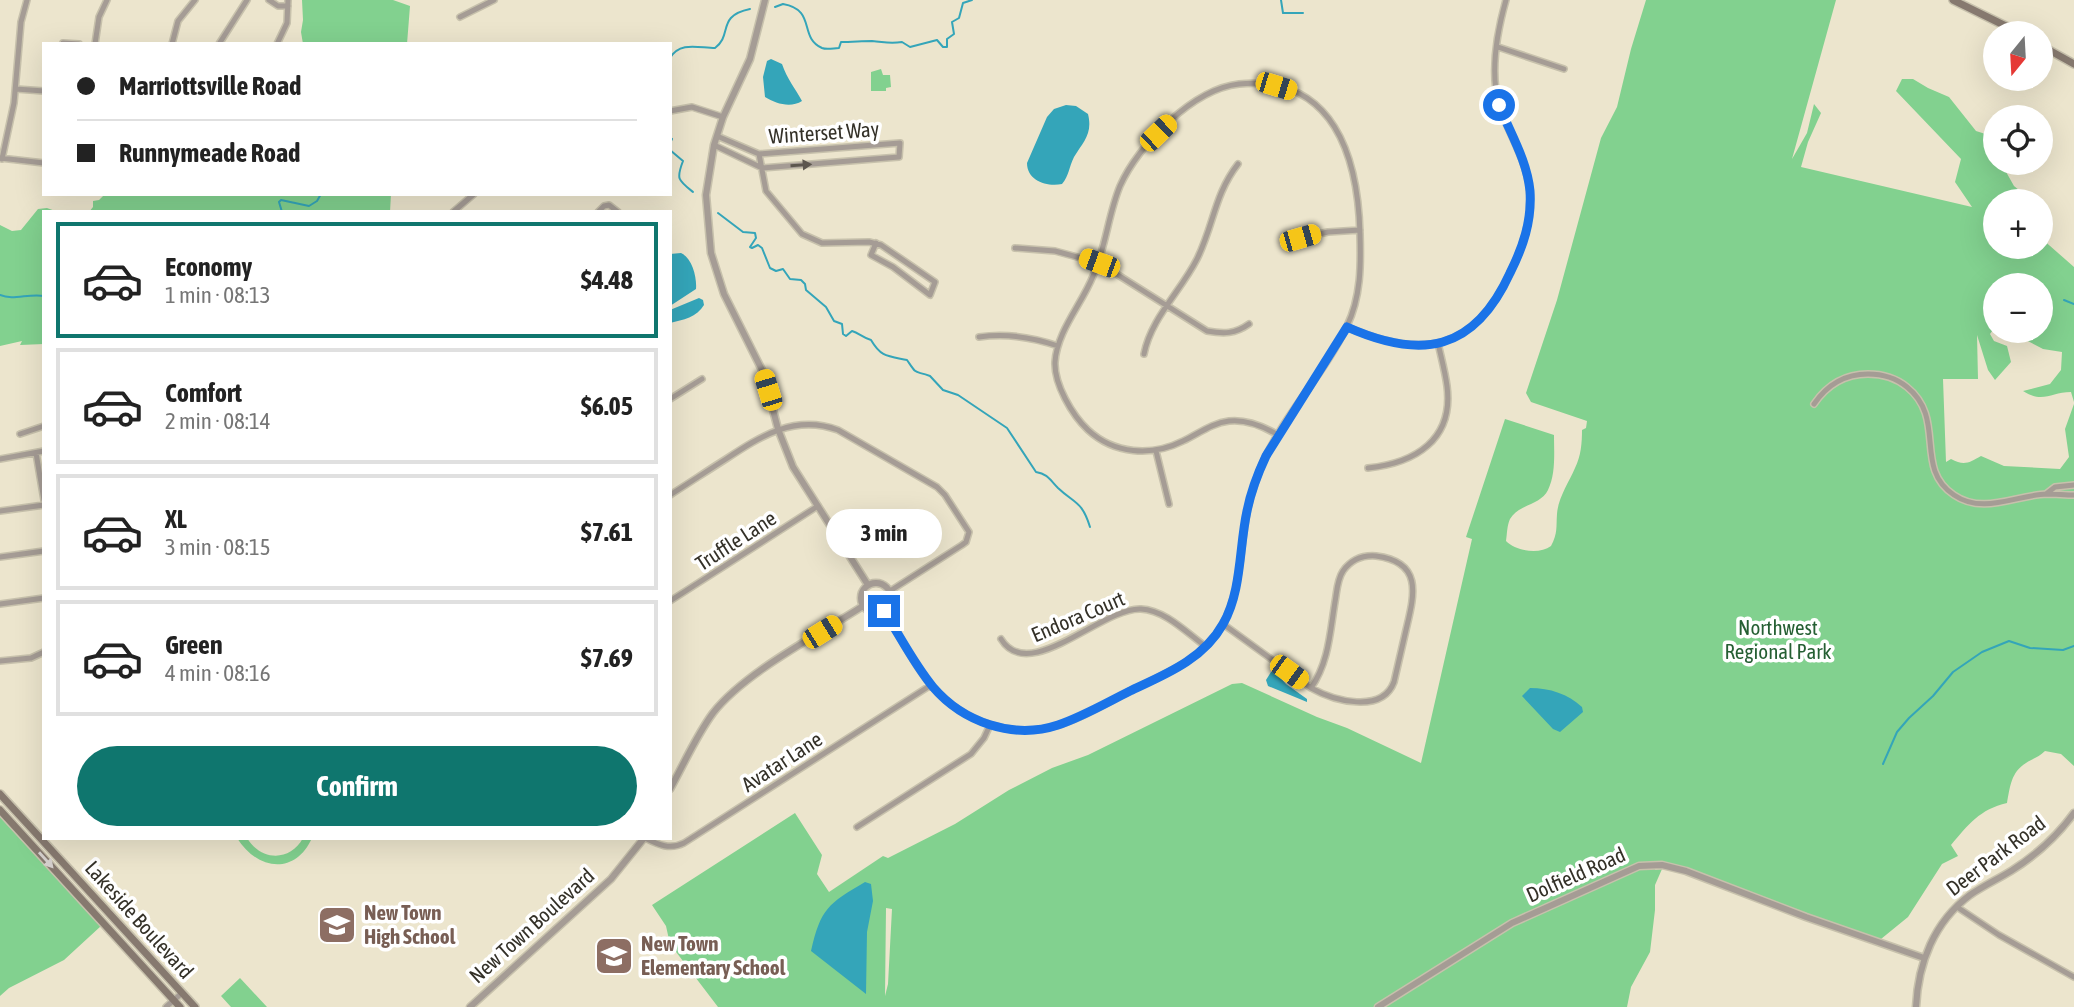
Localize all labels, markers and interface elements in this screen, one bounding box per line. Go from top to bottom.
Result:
north arrow [1983,21,2053,91]
map controls [1983,21,2053,343]
car [1253,70,1300,102]
text: Marriottsville Road [119,71,301,101]
route start [1483,89,1515,121]
button: locate [1983,105,2053,175]
car [1136,111,1181,155]
street label: Winterset Way [768,116,880,148]
text: Runnymeade Road [119,138,300,168]
one-way arrow [790,159,812,170]
button: + [1983,189,2053,259]
car [1277,222,1324,254]
car [1076,246,1123,280]
icon: car [81,249,144,312]
text: Economy [165,252,252,282]
text: $4.48 [581,265,633,295]
button: − [1983,273,2053,343]
text: 1 min · 08:13 [165,282,271,308]
car [752,367,785,413]
icon: car [81,375,144,438]
text: Comfort [165,378,242,408]
text: $6.05 [581,391,633,421]
text: 2 min · 08:14 [165,408,271,434]
icon: car [81,501,144,564]
text: XL [165,504,187,534]
street label: Truffle Lane [691,505,780,575]
callout: 3 min [826,510,942,558]
text: $7.61 [581,517,633,547]
text: 3 min [861,520,907,546]
text: 3 min · 08:15 [165,534,271,560]
street label: Endora Court [1027,586,1128,646]
route end [868,595,900,627]
car [799,612,846,652]
park label: Northwest Regional Park [1724,615,1832,663]
icon: car [81,627,144,690]
text: Green [165,630,223,660]
text: $7.69 [581,643,633,673]
car [1266,651,1313,693]
text: 4 min · 08:16 [165,660,271,686]
street label: Avatar Lane [737,726,826,796]
button: Confirm [77,746,637,826]
street label: Deer Park Road [1941,810,2050,900]
street label: Dolfield Road [1522,842,1629,907]
one-way arrow [38,852,53,869]
street label: Lakeside Boulevard [81,856,199,983]
street label: New Town Boulevard [464,863,599,987]
place label: New Town High School [364,900,456,948]
school or university icon: New Town High School [316,904,358,946]
place label: New Town Elementary School [641,931,786,979]
school or university icon: New Town Elementary School [593,935,635,977]

